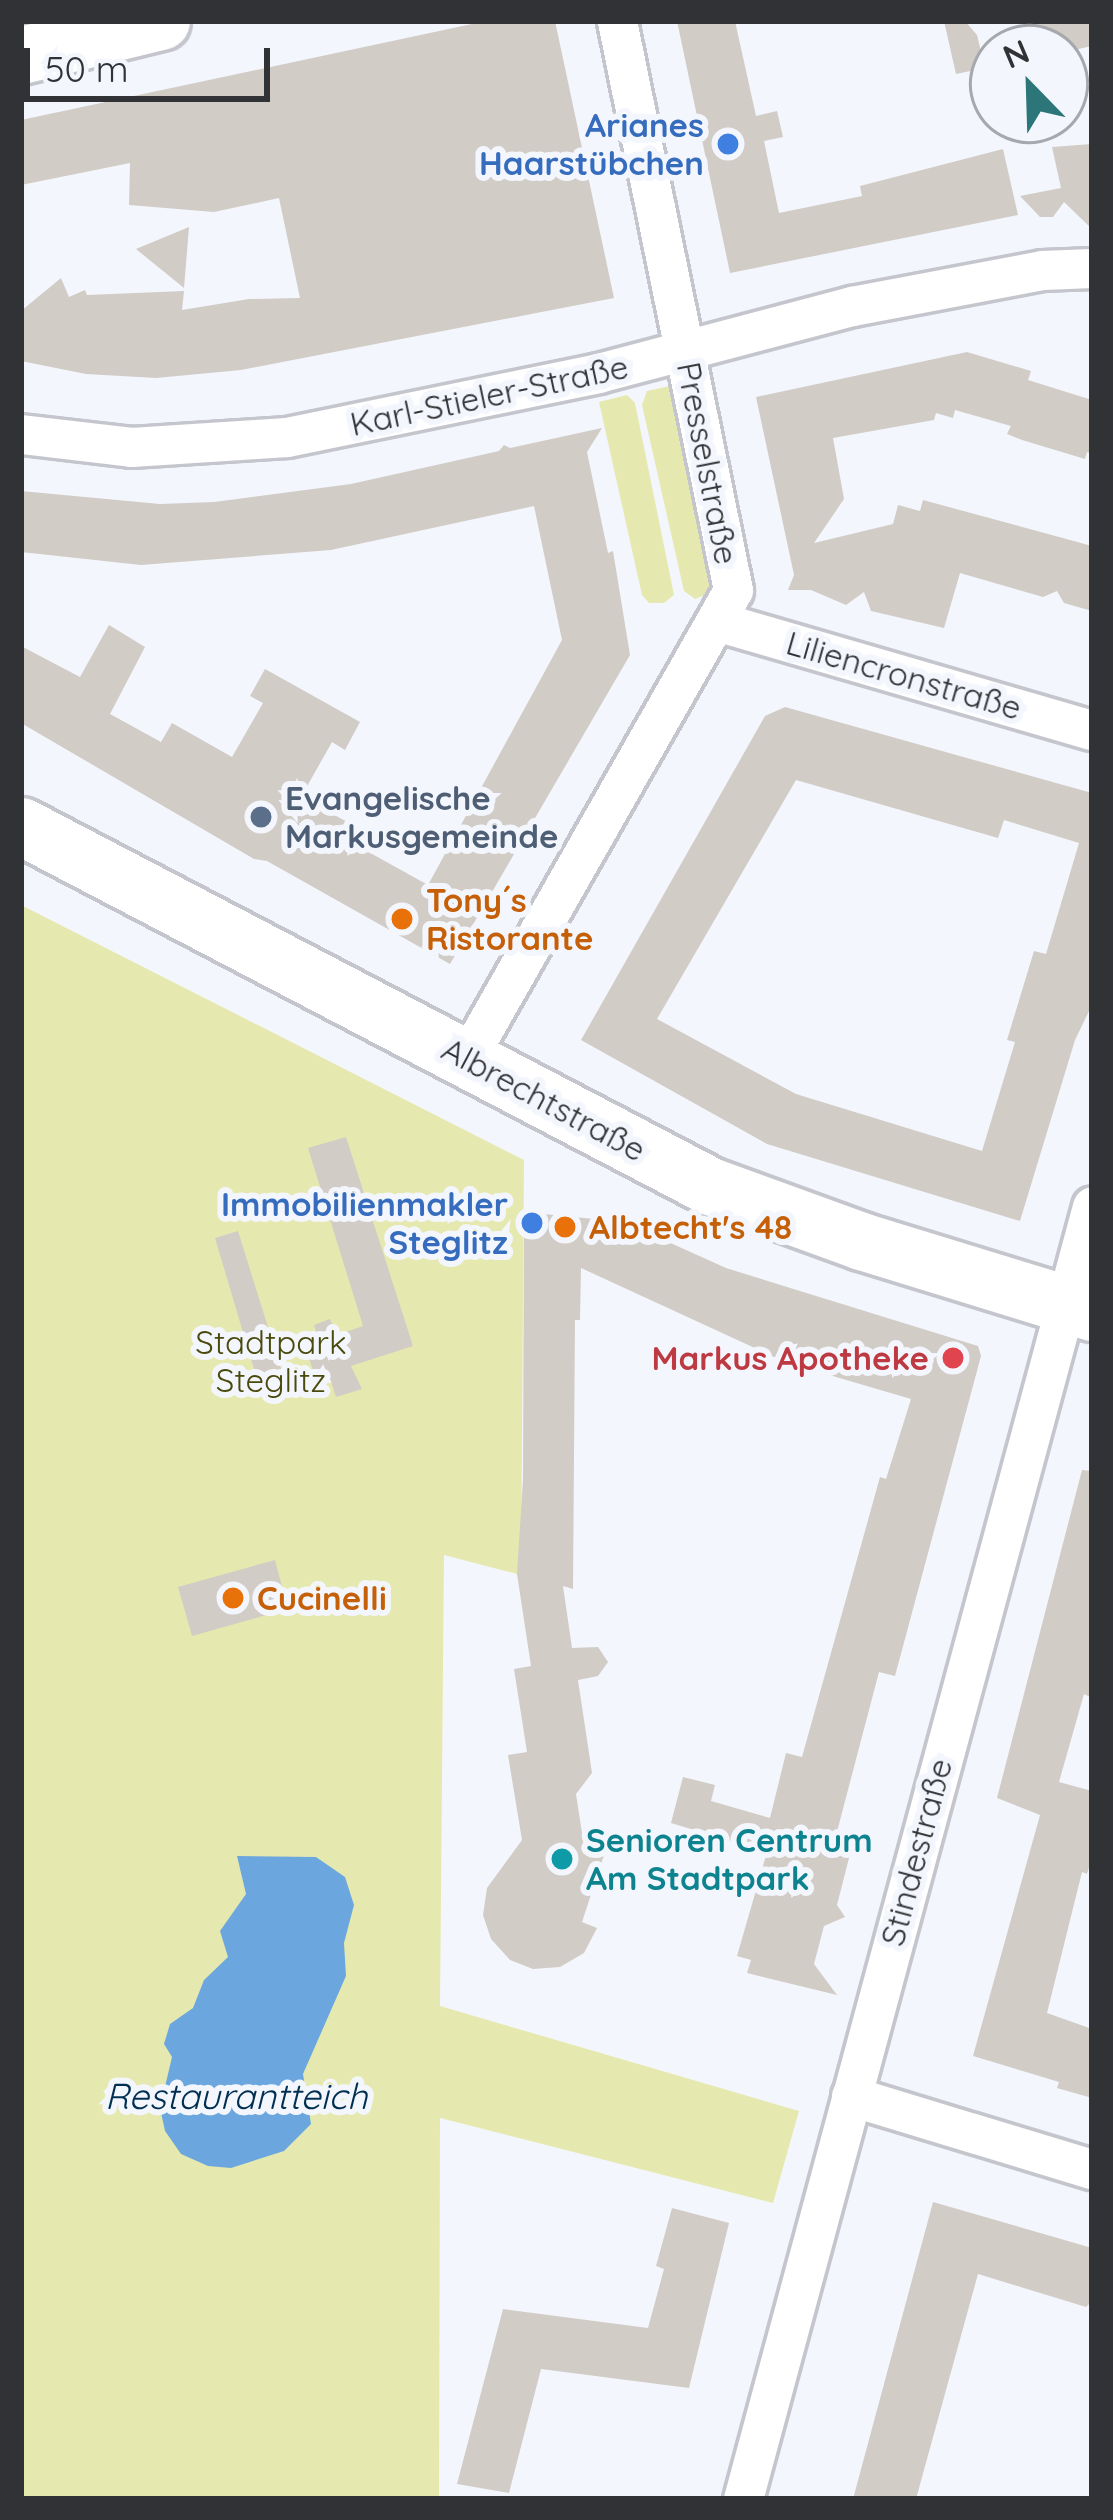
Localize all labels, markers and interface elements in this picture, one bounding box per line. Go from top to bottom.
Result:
scale bar [30,24,276,98]
north arrow [969,24,1089,144]
text: N [997,30,1035,77]
text: 50 m [45,46,129,91]
place label: Arianes Haarstübchen [479,105,704,183]
marker: Arianes Haarstübchen [715,131,741,157]
street label: Karl-Stieler-Straße [346,346,632,444]
street label: Presselstraße [669,359,747,567]
street label: Liliencronstraße [782,623,1026,727]
place label: Evangelische Markusgemeinde [285,778,558,856]
marker: Evangelische Markusgemeinde [248,804,274,830]
place label: Tony´s Ristorante [426,880,593,958]
marker: Tony´s Ristorante [389,906,415,932]
street label: Albrechtstraße [435,1029,653,1169]
place label: Immobilienmakler Steglitz [221,1184,508,1262]
place label: Albtecht's 48 [589,1207,792,1247]
marker: Immobilienmakler Steglitz [519,1210,545,1236]
marker: Albtecht's 48 [552,1214,578,1240]
park label: Stadtpark Steglitz [195,1322,347,1400]
place label: Markus Apotheke [652,1338,929,1378]
marker: Markus Apotheke [940,1345,966,1371]
place label: Cucinelli [257,1578,387,1618]
marker: Cucinelli [220,1585,246,1611]
street label: Stindestraße [872,1754,960,1950]
place label: Senioren Centrum Am Stadtpark [586,1820,873,1898]
marker: Senioren Centrum Am Stadtpark [549,1846,575,1872]
water label: Restaurantteich [105,2074,367,2118]

